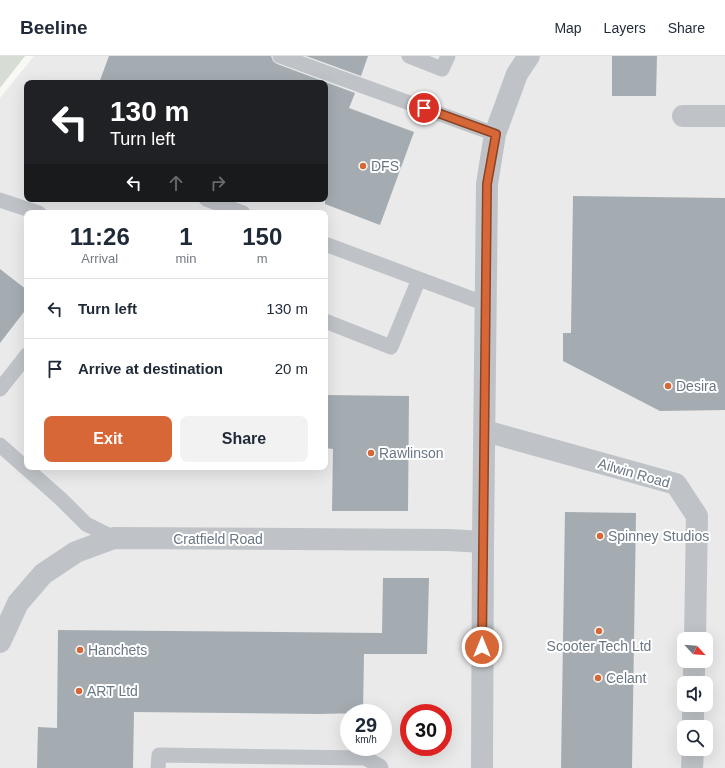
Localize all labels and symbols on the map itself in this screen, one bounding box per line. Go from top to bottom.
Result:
pin [407,91,441,125]
place label: DFS [371,158,399,174]
marker: DFS [358,161,368,171]
place label: Desira [676,378,717,394]
marker: Desira [663,381,673,391]
place label: Rawlinson [379,445,444,461]
marker: Rawlinson [366,448,376,458]
street label: Ailwin Road [596,455,672,491]
place label: Spinney Studios [608,528,709,544]
street label: Cratfield Road [173,531,263,547]
marker: Spinney Studios [595,531,605,541]
position arrow [461,626,503,668]
marker: Scooter Tech Ltd [594,626,604,636]
north arrow [677,632,713,668]
place label: Scooter Tech Ltd [547,638,651,654]
place label: Hanchets [88,642,147,658]
marker: Hanchets [75,645,85,655]
place label: Celant [606,670,647,686]
marker: Celant [593,673,603,683]
place label: ART Ltd [87,683,138,699]
marker: ART Ltd [74,686,84,696]
speed limit sign: 30 [400,704,452,756]

